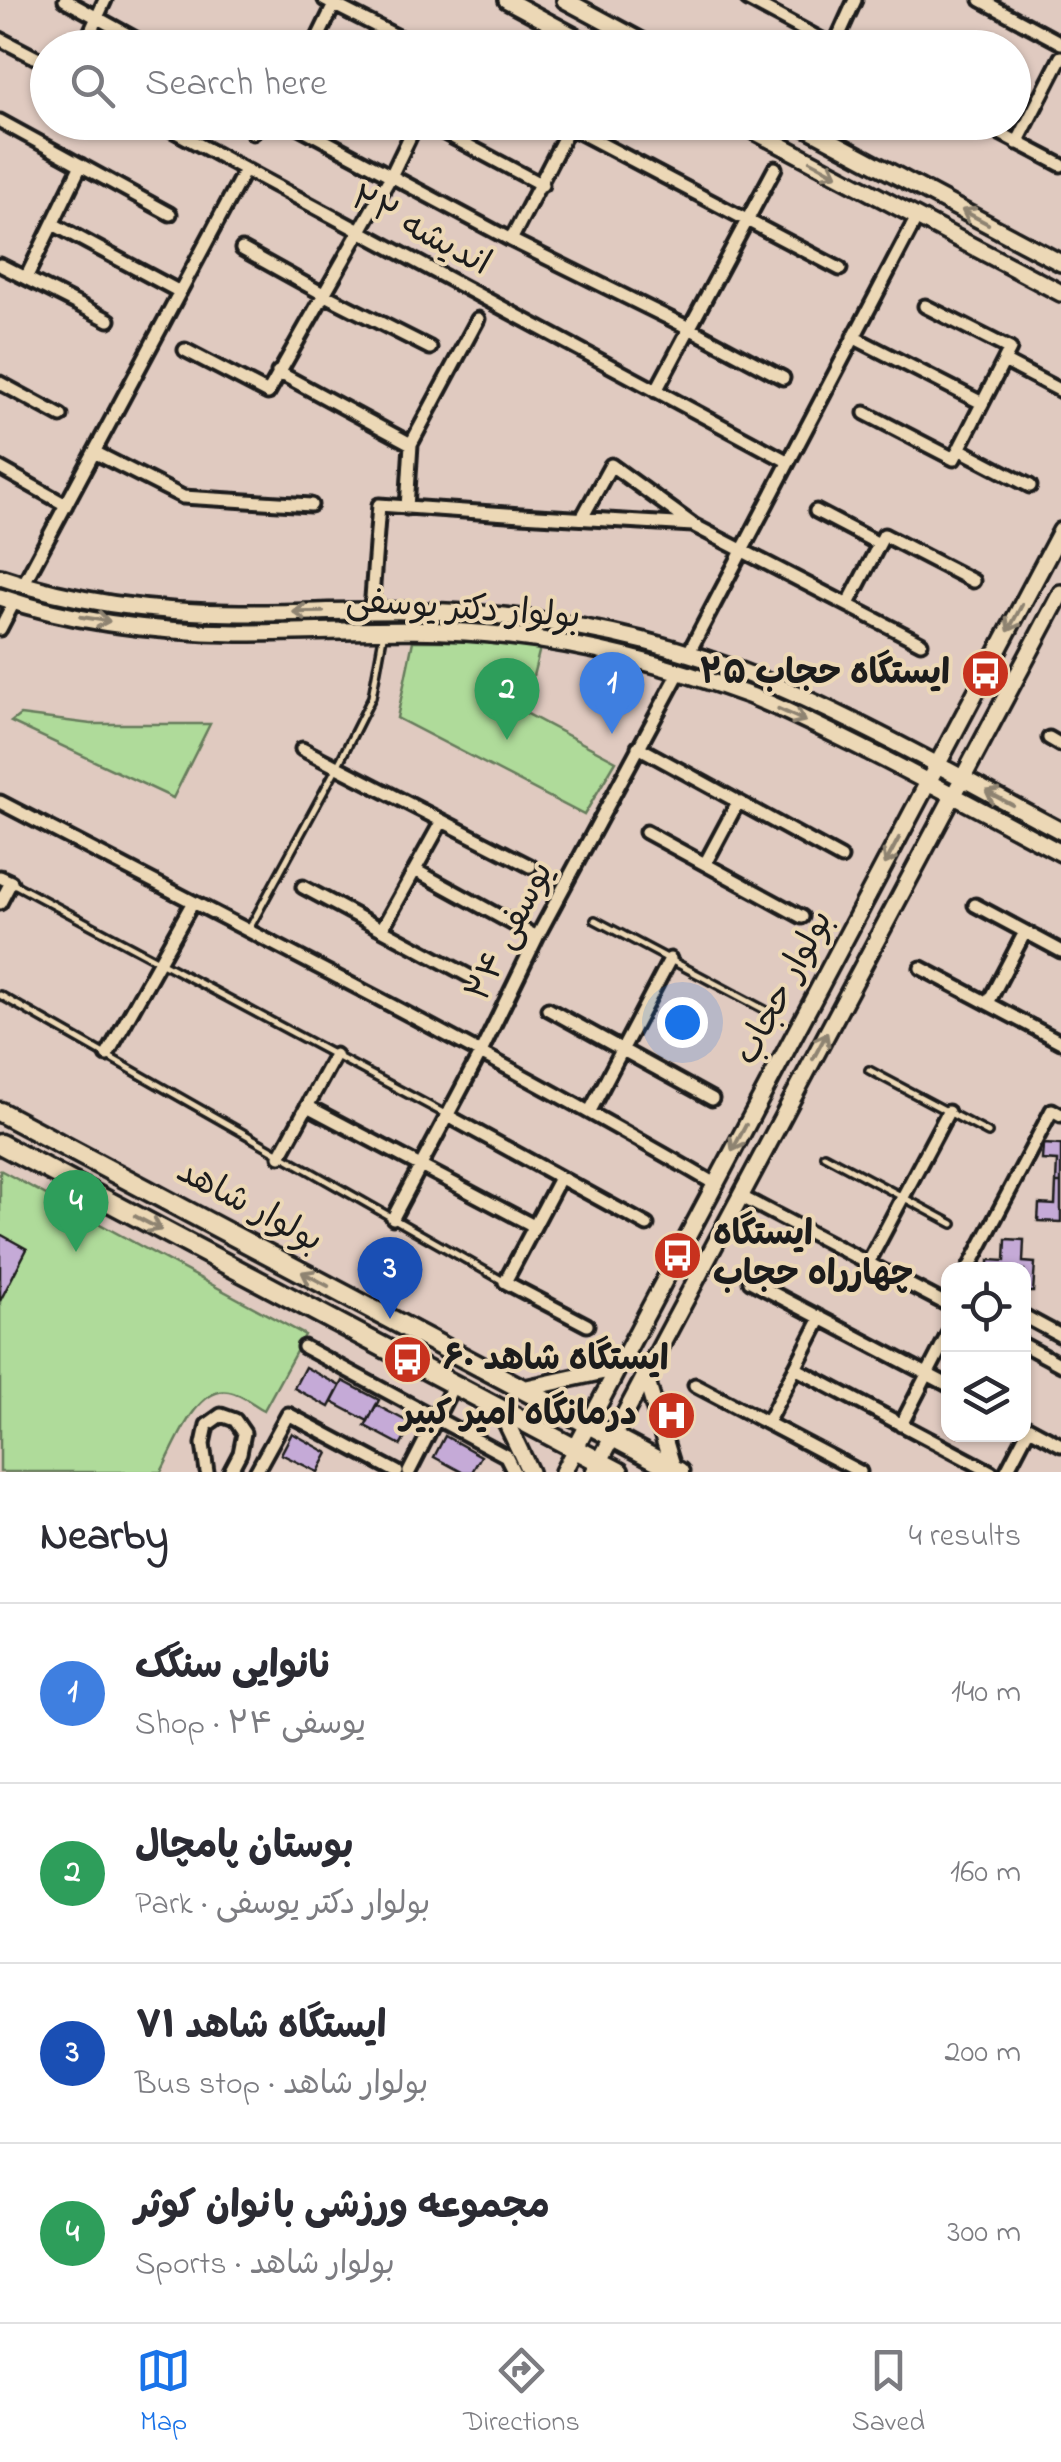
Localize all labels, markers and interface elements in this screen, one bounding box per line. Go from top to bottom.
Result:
search box [30,30,1031,140]
text: Search here [145,57,327,113]
icon: search [65,58,120,113]
one-way arrow [808,159,838,178]
street label: اندیشه ۲۲ [341,174,499,290]
one-way arrow [960,207,990,226]
street label: بولوار دکتر یوسفی [344,576,582,644]
one-way arrow [1005,602,1025,632]
one-way arrow [293,603,325,622]
one-way arrow [78,611,111,629]
bus stop icon: ایستگاه حجاب ۲۵ [959,648,1011,700]
place label: ایستگاه حجاب ۲۵ [700,649,950,700]
pin: 1 [580,652,644,734]
pin: 2 [474,658,540,740]
one-way arrow [776,706,806,725]
one-way arrow [985,788,1015,807]
one-way arrow [881,836,901,866]
street label: یوسفی ۲۴ [454,853,568,1011]
street label: بولوار حجاب [723,901,847,1075]
your location [657,997,708,1048]
one-way arrow [811,1032,830,1061]
one-way arrow [729,1123,749,1153]
street label: بولوار شاهد [167,1147,331,1267]
pin: 4 [44,1170,108,1252]
place label: ایستگاه چهارراه حجاب [713,1210,913,1301]
one-way arrow [132,1213,162,1233]
bus stop icon: ایستگاه چهارراه حجاب [652,1229,704,1281]
pin: 3 [358,1236,422,1319]
map controls [941,1262,1031,1442]
button: locate [941,1262,1031,1352]
one-way arrow [300,1269,330,1288]
bus stop icon: ایستگاه شاهد ۶۰ [382,1334,434,1386]
place label: ایستگاه شاهد ۶۰ [443,1335,669,1386]
button: layers [941,1352,1031,1442]
hospital icon: درمانگاه امیر کبیر [646,1389,698,1441]
place label: درمانگاه امیر کبیر [397,1390,637,1441]
text: Nearby [40,1507,168,1568]
text: 4 results [909,1514,1021,1561]
text: نانوایی سنگک [135,1640,333,1696]
text: 1 [67,1670,78,1717]
text: 140 m [951,1670,1021,1717]
text: Shop · یوسفی ۲۴ [135,1702,366,1749]
text: بوستان پامچال [135,1820,353,1876]
text: 2 [65,1850,80,1897]
text: 160 m [950,1850,1021,1897]
text: Park · بولوار دکتر یوسفی [135,1882,430,1929]
text: ایستگاه شاهد ۷۱ [135,2000,386,2056]
text: 3 [66,2030,79,2077]
text: 200 m [945,2030,1021,2077]
text: Bus stop · بولوار شاهد [135,2062,428,2109]
text: مجموعه ورزشی بانوان کوثر [135,2180,550,2236]
text: 4 [66,2210,79,2257]
text: 300 m [947,2210,1021,2257]
text: Sports · بولوار شاهد [135,2242,395,2289]
tab: Map [136,2343,191,2444]
tab: Directions [463,2343,580,2444]
tab: Saved [852,2343,925,2444]

